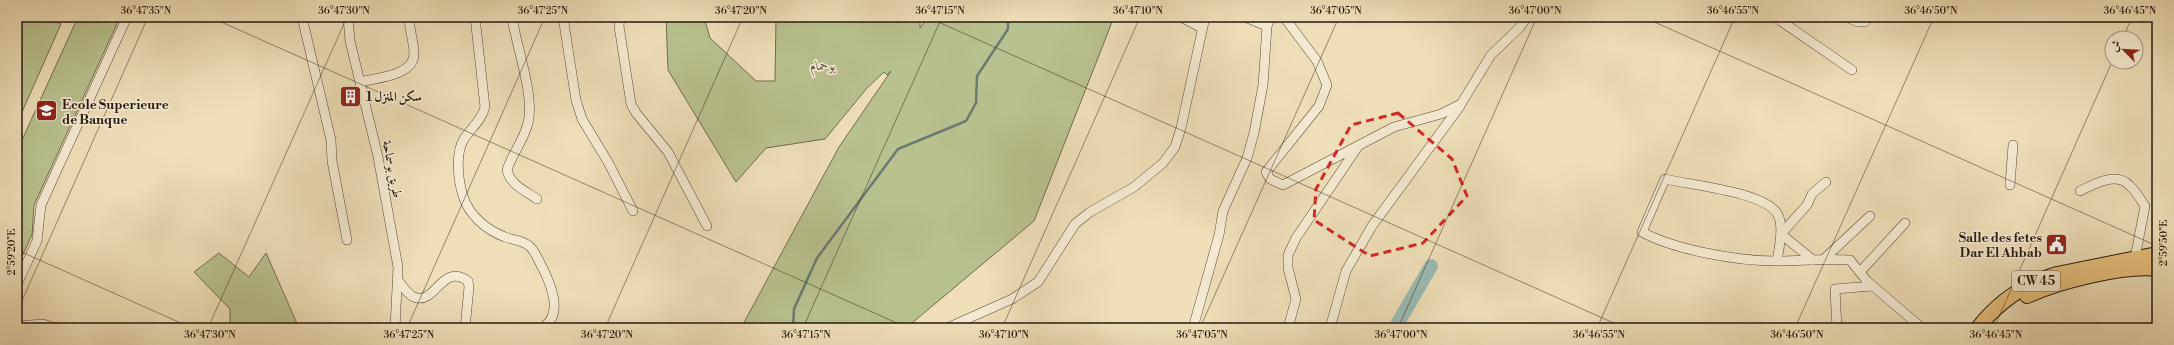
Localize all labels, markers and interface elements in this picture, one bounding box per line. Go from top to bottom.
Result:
text: 36°47'35"N [121,5,172,17]
text: 36°47'30"N [318,5,370,17]
text: 36°47'25"N [518,5,569,17]
text: 36°47'20"N [715,5,767,17]
text: 36°47'15"N [915,5,965,17]
text: 36°47'10"N [1113,5,1164,17]
text: 36°47'05"N [1310,5,1362,17]
text: 36°47'00"N [1509,5,1562,17]
text: 36°46'55"N [1707,5,1759,17]
text: 36°46'50"N [1905,5,1958,17]
text: 36°46'45"N [2104,5,2157,17]
north arrow [2104,30,2144,70]
text: ش [2107,38,2124,54]
park label: بوحمام [810,58,836,77]
building icon: سكن المنزل 1 [337,83,363,109]
place label: سكن المنزل 1 [366,89,422,105]
place label: Ecole Superieure de Banque [62,97,169,128]
school or university icon: Ecole Superieure de Banque [34,98,60,124]
street label: طريق بوسماحة [379,139,405,199]
text: 2°59'50"E [2158,220,2170,266]
text: 2°59'20"E [6,229,18,275]
place label: Salle des fetes Dar El Ahbab [1959,230,2042,261]
public building icon: Salle des fetes Dar El Ahbab [2044,231,2070,257]
road number: CW 45 [2012,271,2060,291]
text: 36°47'30"N [184,329,236,341]
text: 36°47'25"N [384,329,435,341]
text: 36°47'20"N [581,329,633,341]
text: 36°47'15"N [781,329,831,341]
text: 36°47'10"N [979,329,1030,341]
text: 36°47'05"N [1176,329,1228,341]
text: 36°47'00"N [1375,329,1428,341]
text: 36°46'55"N [1573,329,1625,341]
text: 36°46'50"N [1771,329,1824,341]
text: 36°46'45"N [1970,329,2023,341]

